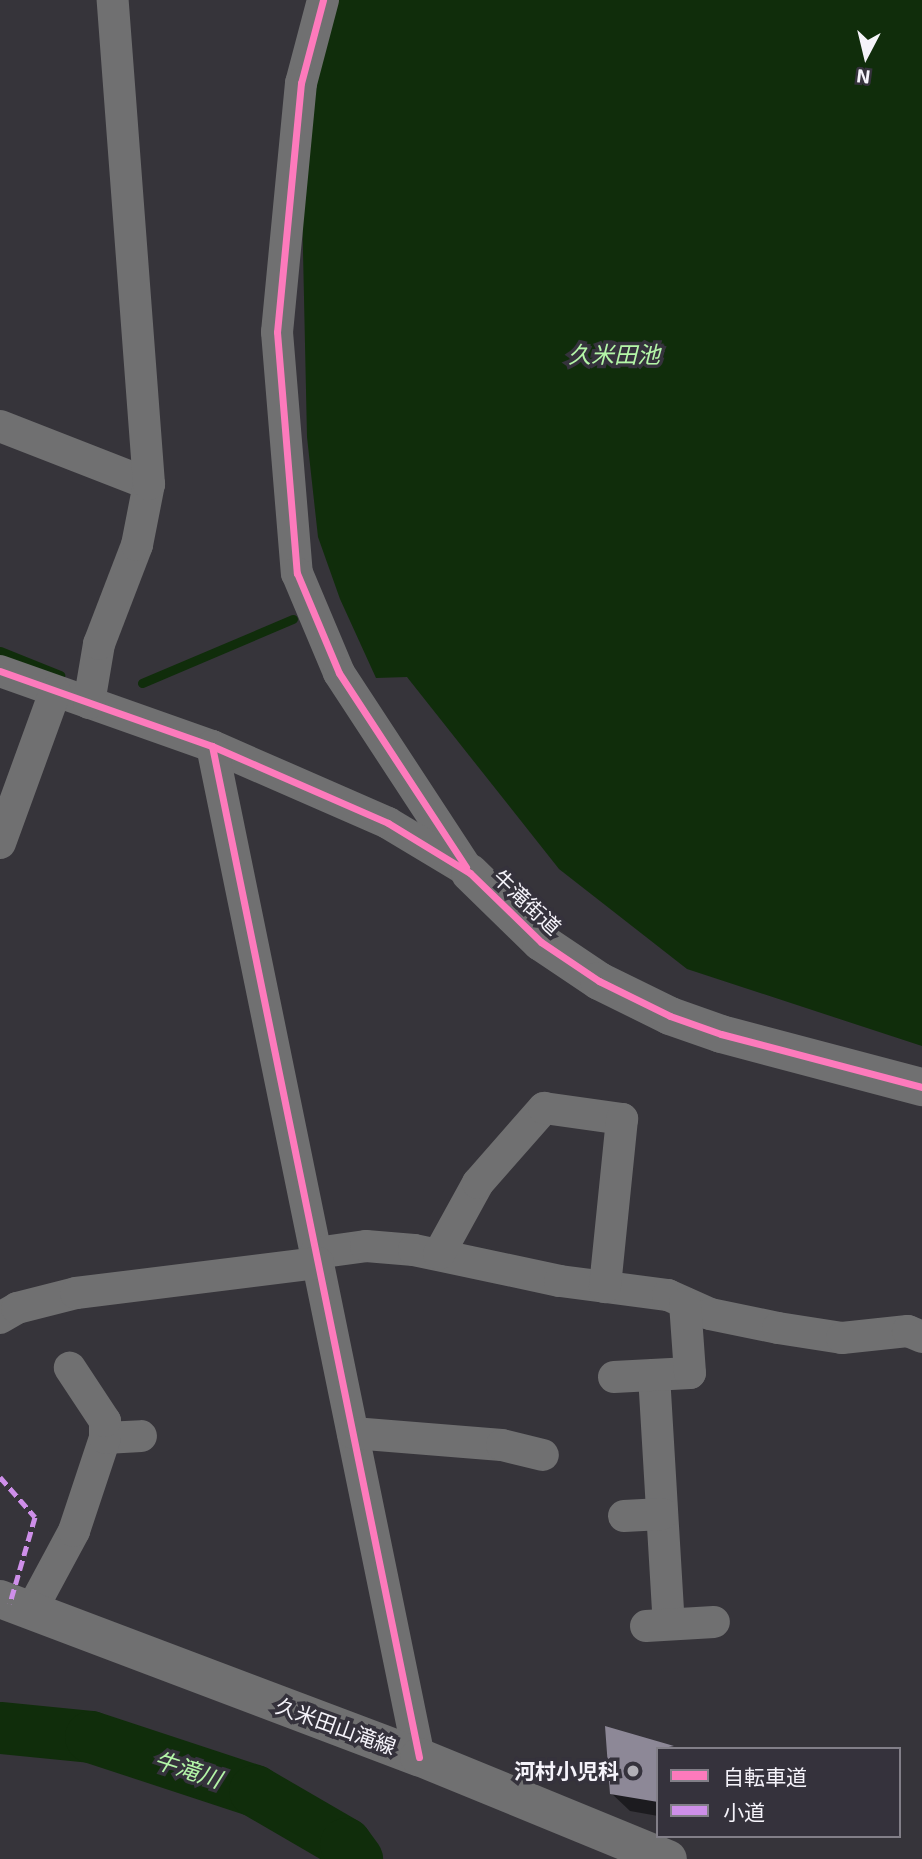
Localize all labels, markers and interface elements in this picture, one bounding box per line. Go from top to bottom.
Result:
north arrow [831,21,901,91]
text: N [855,65,872,90]
water label: 久米田池 [568,340,660,368]
street label: 牛滝街道 [488,864,566,940]
street label: 久米田山滝線 [272,1693,400,1759]
water label: 牛滝川 [151,1745,225,1793]
legend [656,1747,901,1838]
place label: 河村小児科 [514,1758,619,1784]
marker: 河村小児科 [625,1763,641,1779]
text: 自転車道 [723,1764,807,1789]
text: 小道 [723,1799,765,1824]

